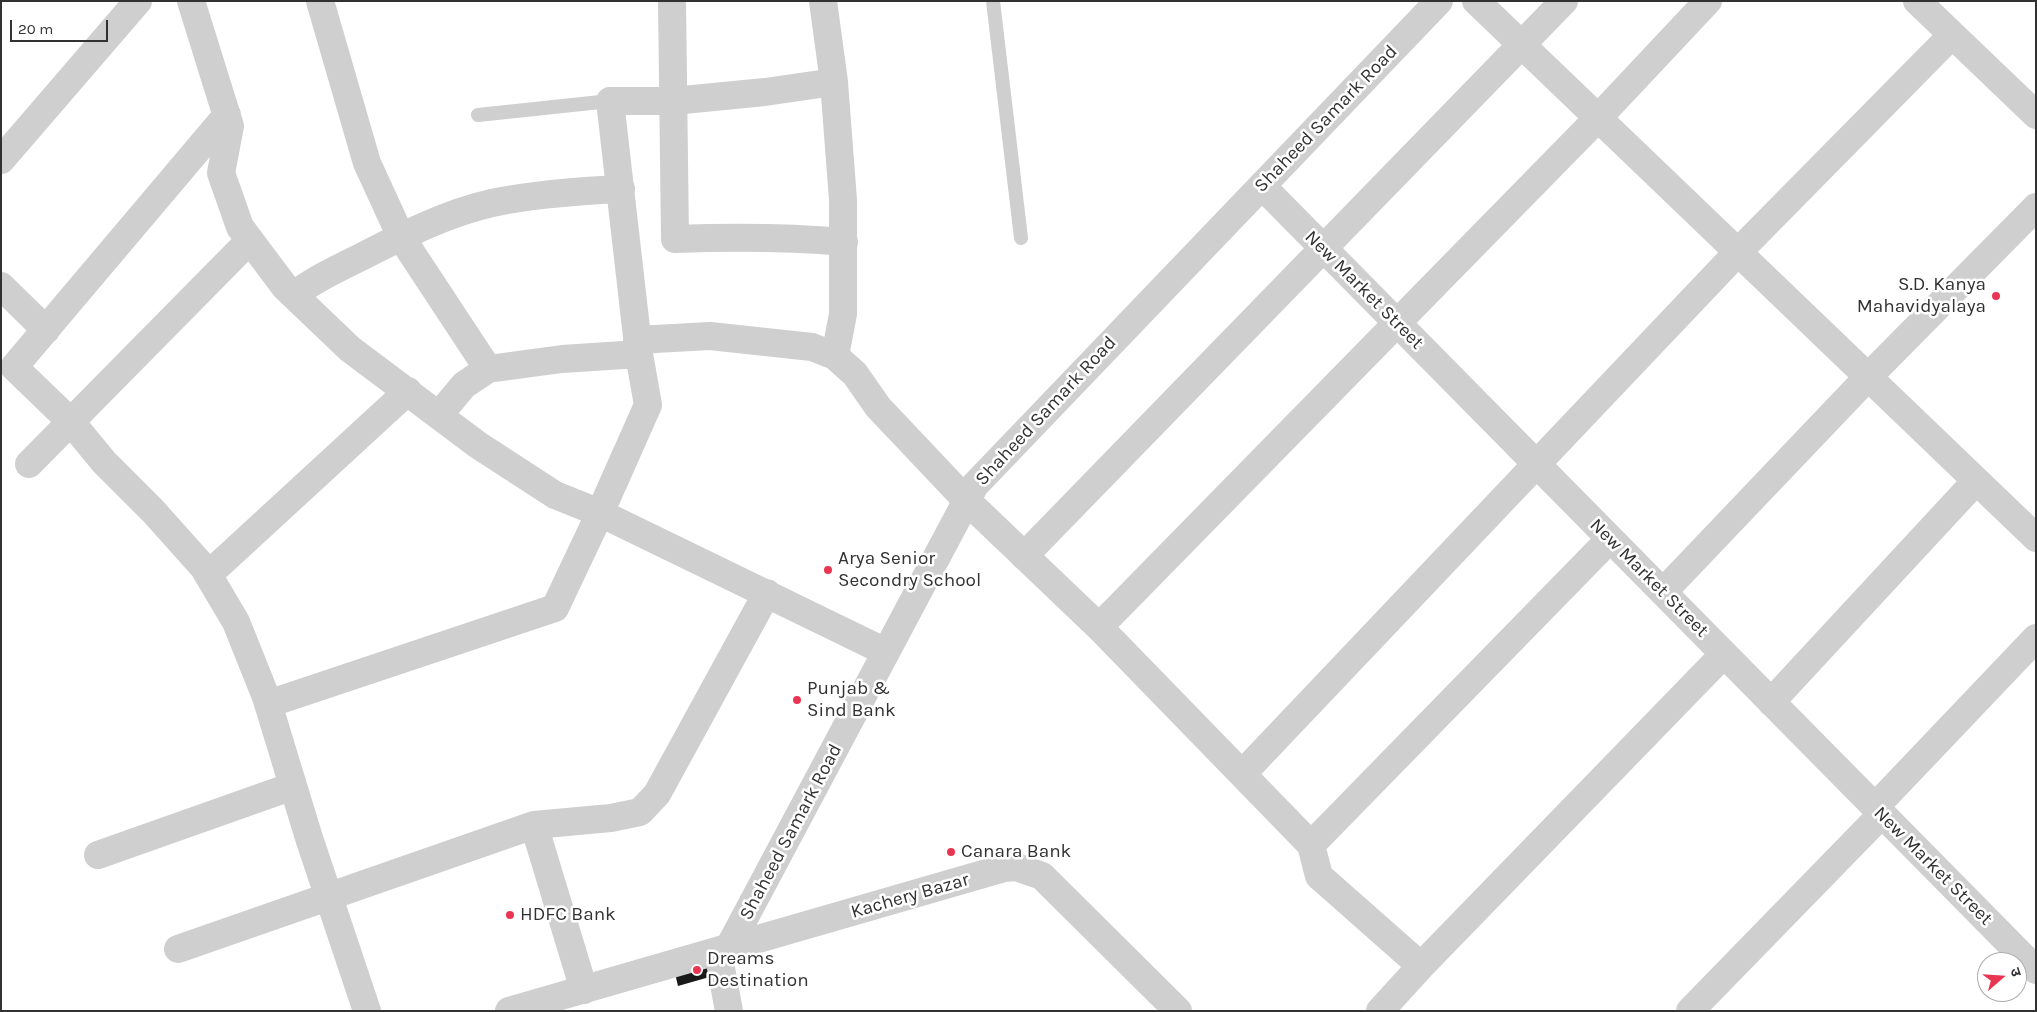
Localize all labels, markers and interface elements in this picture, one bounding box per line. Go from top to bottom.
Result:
scale bar [12,10,110,42]
text: 20 m [18,20,53,38]
street label: Shaheed Samark Road [1250,41,1402,197]
street label: New Market Street [1300,226,1428,354]
place label: S.D. Kanya Mahavidyalaya [1857,274,1986,318]
marker: S.D. Kanya Mahavidyalaya [1990,290,2002,302]
street label: Shaheed Samark Road [971,331,1121,491]
street label: New Market Street [1585,514,1713,642]
place label: Arya Senior Secondry School [838,548,981,592]
marker: Arya Senior Secondry School [822,564,834,576]
place label: Punjab & Sind Bank [807,678,896,722]
marker: Punjab & Sind Bank [791,694,803,706]
street label: Shaheed Samark Road [735,740,847,924]
street label: New Market Street [1869,802,1997,930]
place label: Canara Bank [961,841,1071,863]
marker: Canara Bank [945,846,957,858]
street label: Kachery Bazar [848,868,972,924]
place label: HDFC Bank [520,904,616,926]
marker: HDFC Bank [504,909,516,921]
place label: Dreams Destination [707,948,809,992]
north arrow [1977,952,2027,1002]
marker: Dreams Destination [691,964,703,976]
text: उ [2006,966,2025,979]

